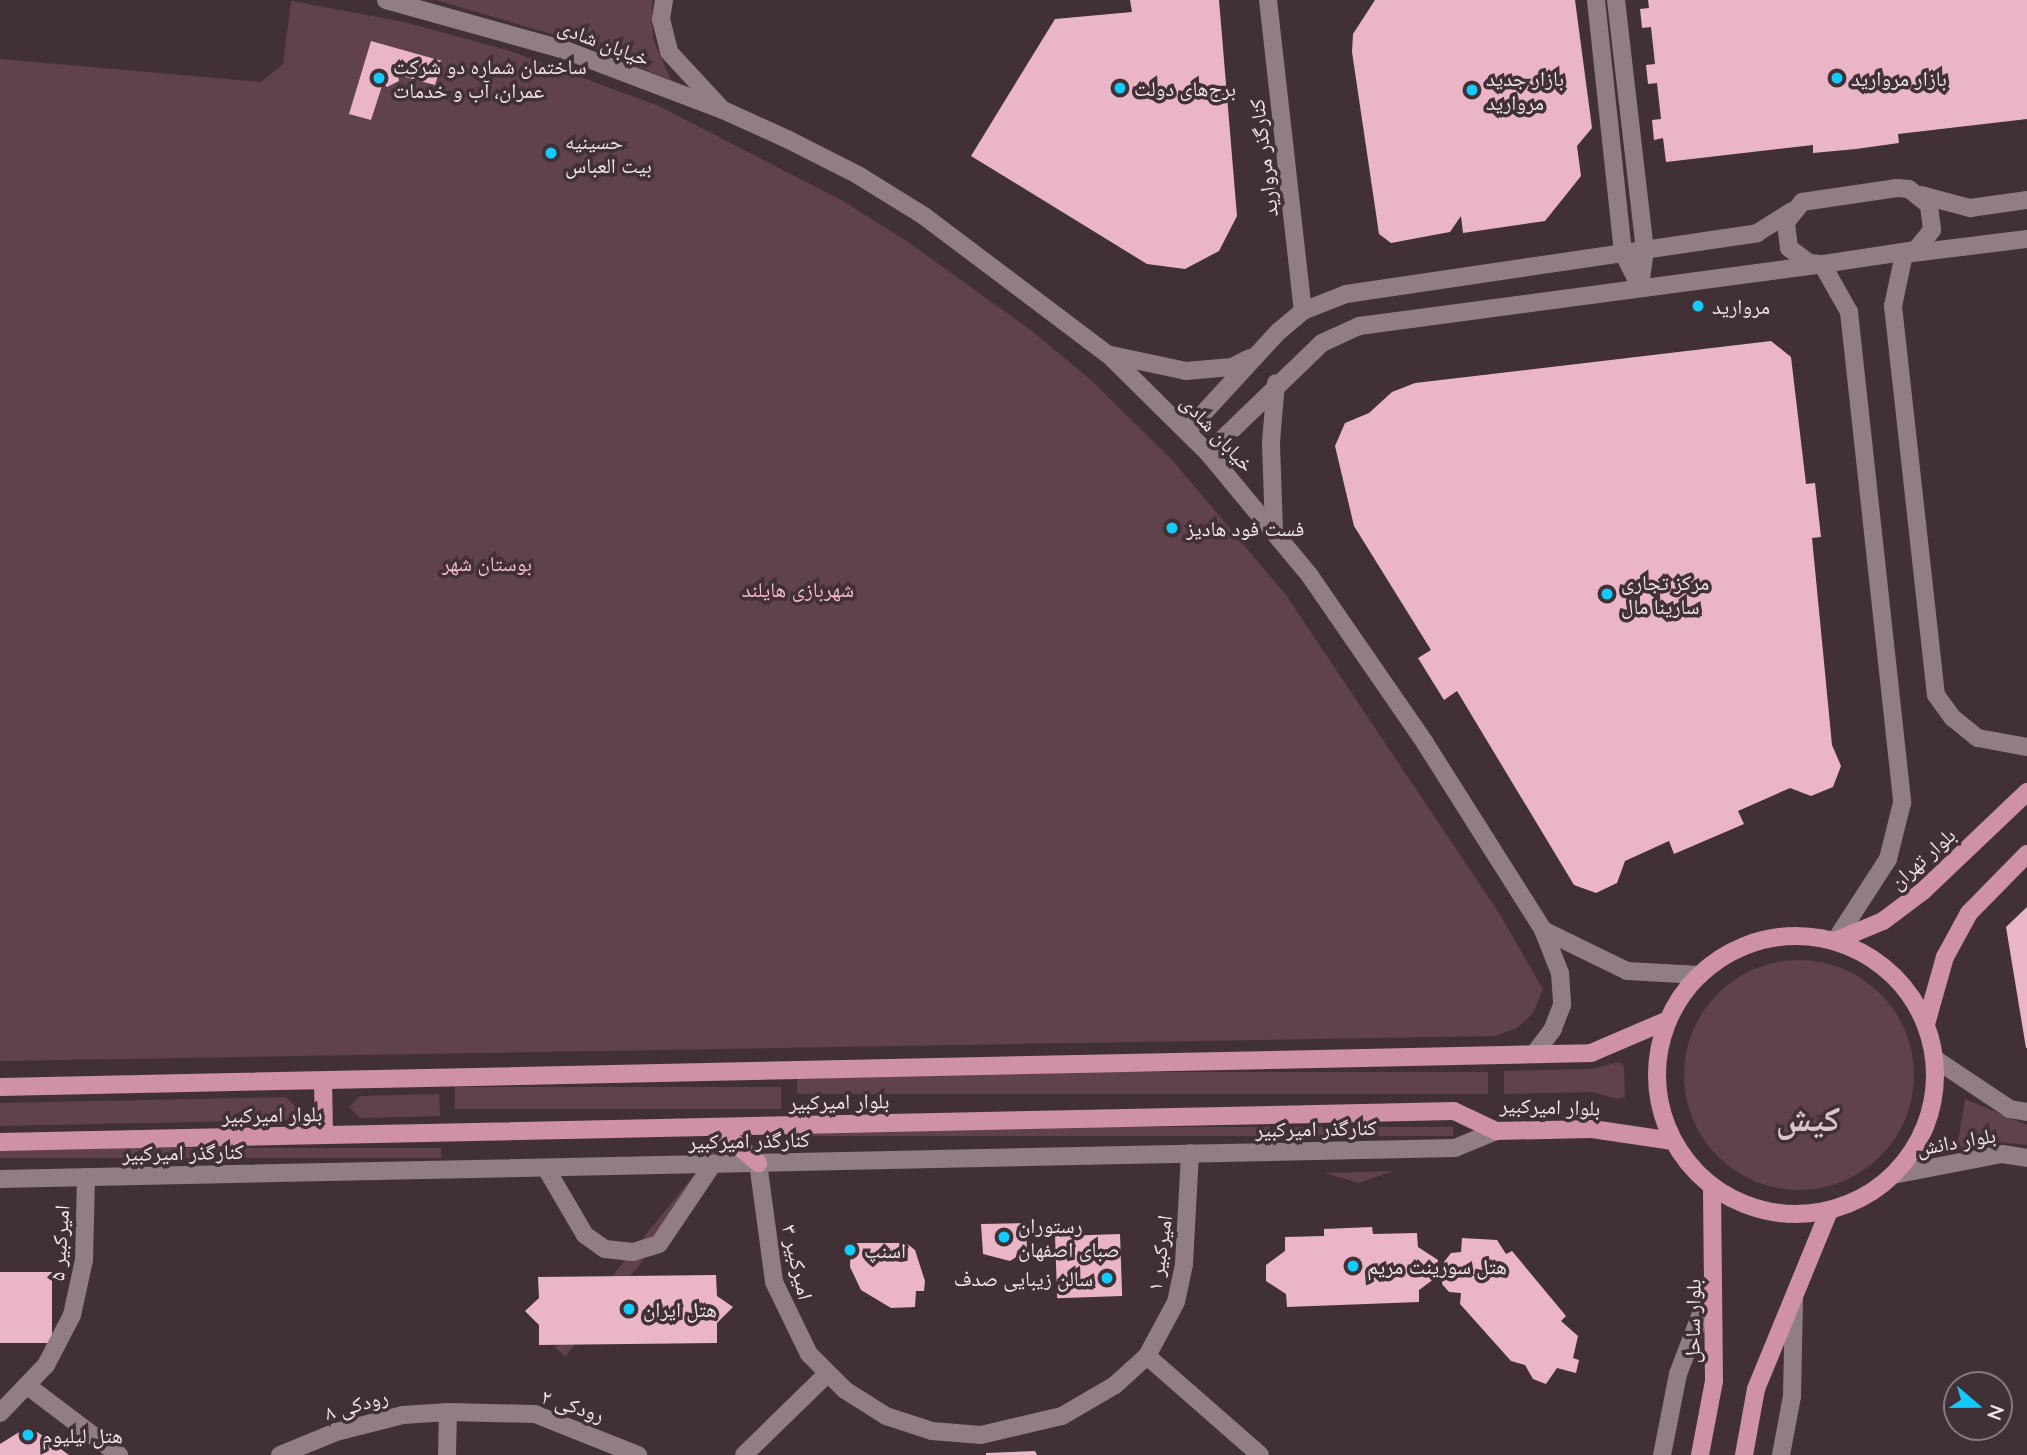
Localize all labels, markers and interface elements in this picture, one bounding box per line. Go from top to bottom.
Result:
street label: خیابان شادی [555,13,653,71]
place label: ساختمان شماره دو شرکت عمران، آب و خدمات [393,53,587,103]
place label: بازار جدید مروارید [1486,65,1564,115]
place label: بازار مروارید [1851,65,1947,91]
marker: ساختمان شماره دو شرکت عمران، آب و خدمات [371,70,387,86]
marker: بازار مروارید [1829,70,1845,86]
place label: برج‌های دولت [1134,75,1236,101]
marker: برج‌های دولت [1112,80,1128,96]
marker: بازار جدید مروارید [1464,82,1480,98]
street label: کنارگذر مروارید [1243,98,1283,218]
place label: حسینیه بیت العباس [565,128,652,178]
marker: حسینیه بیت العباس [543,145,559,161]
place label: مروارید [1712,293,1770,319]
marker: مروارید [1690,298,1706,314]
street label: خیابان شادی [1176,389,1260,477]
place label: فست فود هادیز [1186,515,1304,541]
marker: فست فود هادیز [1164,520,1180,536]
park label: بوستان شهر [442,550,532,576]
place label: مرکز تجاری سارینا مال [1621,569,1709,619]
park label: شهربازی هایلند [742,576,854,602]
marker: مرکز تجاری سارینا مال [1599,586,1615,602]
street label: بلوار تهران [1884,822,1960,894]
street label: بلوار امیرکبیر [788,1088,890,1114]
street label: بلوار امیرکبیر [1499,1092,1601,1120]
district label: كيش [1776,1096,1840,1138]
street label: بلوار امیرکبیر [221,1101,323,1127]
street label: کنارگذر امیرکبیر [1255,1114,1377,1142]
street label: بلوار دانش [1914,1122,1998,1160]
street label: کنارگذر امیرکبیر [688,1126,810,1154]
street label: کنارگذر امیرکبیر [122,1138,244,1166]
street label: امیرکبیر ۵ [44,1204,74,1282]
place label: رستوران صبای اصفهان [1018,1212,1120,1262]
street label: امیرکبیر ۱ [1141,1213,1177,1293]
street label: امیرکبیر ۳ [777,1222,819,1302]
marker: رستوران صبای اصفهان [996,1229,1012,1245]
place label: اسنپ [864,1237,906,1263]
marker: اسنپ [842,1242,858,1258]
place label: هتل سورینت مريم [1367,1253,1507,1279]
marker: هتل سورینت مريم [1345,1258,1361,1274]
place label: سالن زیبایی صدف [954,1265,1093,1291]
marker: سالن زیبایی صدف [1099,1270,1115,1286]
street label: بلوار ساحل [1679,1279,1705,1363]
place label: هتل ایران [643,1296,717,1322]
marker: هتل ایران [621,1301,637,1317]
north arrow [1943,1371,2013,1441]
street label: رودکی ۸ [321,1383,391,1425]
street label: رودکی ۲ [538,1383,608,1427]
text: N [1983,1402,2010,1423]
place label: هتل لیلیوم [42,1422,123,1448]
marker: هتل لیلیوم [20,1427,36,1443]

